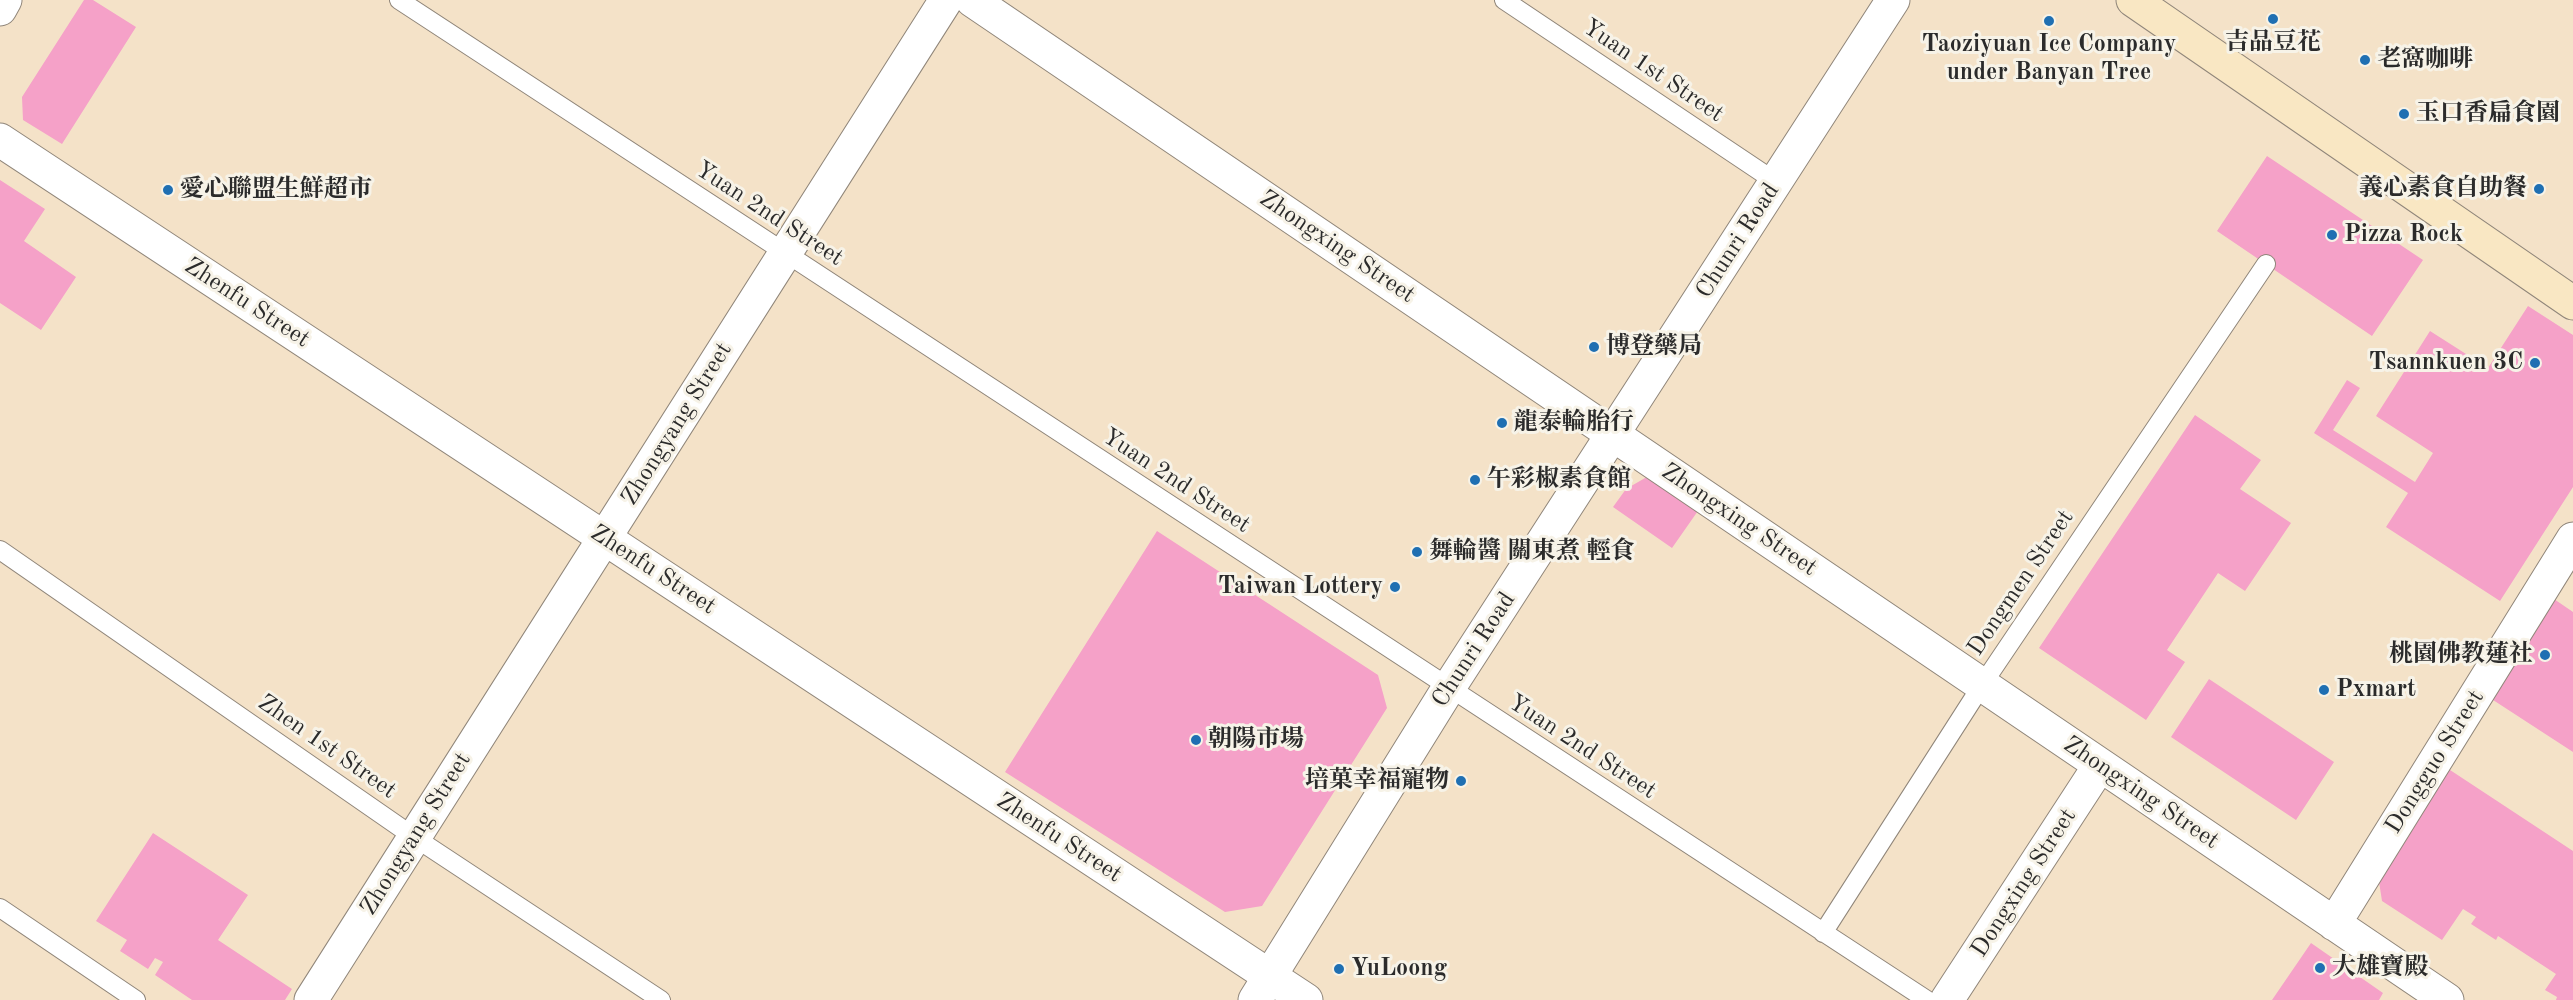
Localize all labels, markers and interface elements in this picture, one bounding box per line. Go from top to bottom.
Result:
marker: 吉品豆花 [2266,12,2280,26]
street label: Yuan 1st Street [1577,13,1729,129]
marker: Taoziyuan Ice Company under Banyan Tree [2042,14,2056,28]
place label: 吉品豆花 [2225,29,2321,57]
place label: Taoziyuan Ice Company under Banyan Tree [1922,31,2176,87]
place label: 老窩咖啡 [2377,46,2473,74]
marker: 老窩咖啡 [2358,53,2372,67]
place label: 玉口香扁食園 [2416,100,2560,128]
marker: 玉口香扁食園 [2397,107,2411,121]
street label: Yuan 2nd Street [690,155,848,273]
place label: 義心素食自助餐 [2359,175,2527,203]
place label: 愛心聯盟生鮮超市 [180,176,372,204]
street label: Chunri Road [1690,178,1786,304]
marker: 義心素食自助餐 [2532,182,2546,196]
marker: 愛心聯盟生鮮超市 [161,183,175,197]
street label: Zhongxing Street [1254,184,1420,310]
place label: Pizza Rock [2344,221,2463,249]
marker: Pizza Rock [2325,228,2339,242]
street label: Zhenfu Street [179,252,315,354]
place label: 博登藥局 [1606,333,1702,361]
street label: Zhongyang Street [615,337,739,511]
marker: 博登藥局 [1587,340,1601,354]
place label: Tsannkuen 3C [2369,349,2523,377]
marker: Tsannkuen 3C [2528,356,2542,370]
place label: 龍泰輪胎行 [1514,409,1634,437]
marker: 龍泰輪胎行 [1495,416,1509,430]
street label: Yuan 2nd Street [1097,422,1255,540]
street label: Zhongxing Street [1656,457,1822,583]
place label: 午彩椒素食館 [1487,466,1631,494]
marker: 午彩椒素食館 [1468,473,1482,487]
street label: Dongmen Street [1962,505,2080,661]
street label: Zhenfu Street [585,519,721,621]
place label: 舞輪醬 關東煮 輕食 [1429,538,1634,566]
marker: 舞輪醬 關東煮 輕食 [1410,545,1424,559]
place label: Taiwan Lottery [1218,573,1383,601]
marker: Taiwan Lottery [1388,580,1402,594]
street label: Chunri Road [1426,587,1522,713]
place label: 桃園佛教蓮社 [2389,641,2533,669]
marker: 桃園佛教蓮社 [2538,648,2552,662]
place label: Pxmart [2336,676,2416,704]
marker: Pxmart [2317,683,2331,697]
street label: Dongguo Street [2379,685,2491,839]
street label: Yuan 2nd Street [1503,688,1661,806]
street label: Zhen 1st Street [252,689,402,805]
place label: 朝陽市場 [1208,726,1304,754]
street label: Zhongxing Street [2058,730,2224,856]
marker: 朝陽市場 [1189,733,1203,747]
street label: Zhongyang Street [354,747,478,921]
place label: 培菓幸福寵物 [1305,767,1449,795]
marker: 培菓幸福寵物 [1454,774,1468,788]
street label: Zhenfu Street [991,787,1127,889]
street label: Dongxing Street [1965,803,2083,963]
place label: 大雄寶殿 [2332,954,2428,982]
place label: YuLoong [1351,955,1447,983]
marker: 大雄寶殿 [2313,961,2327,975]
marker: YuLoong [1332,962,1346,976]

